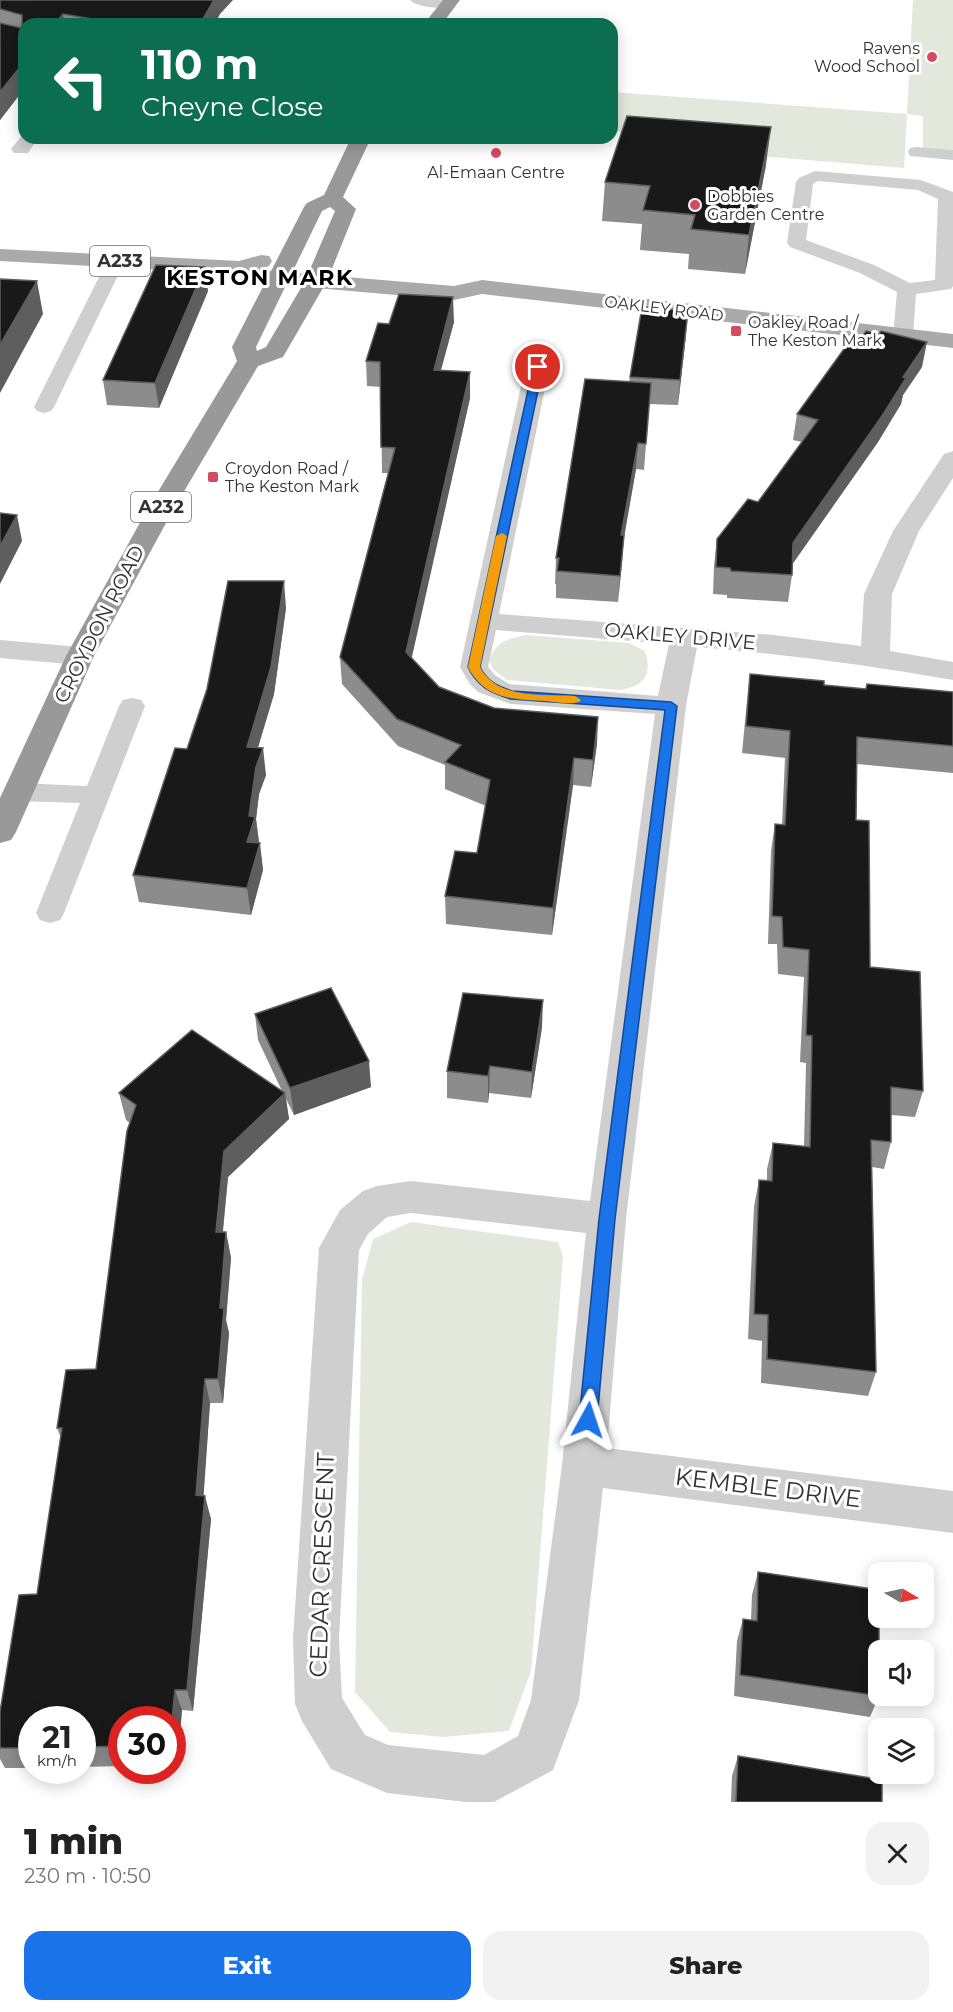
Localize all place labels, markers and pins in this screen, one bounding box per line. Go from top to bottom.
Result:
place label: Ravens Wood School [814,39,920,76]
marker: Ravens Wood School [925,50,939,64]
marker: Al-Emaan Centre [489,146,503,160]
place label: Al-Emaan Centre [427,163,565,182]
place label: Dobbies Garden Centre [707,187,824,224]
marker: Dobbies Garden Centre [688,198,702,212]
place label: Oakley Road / The Keston Mark [748,313,883,350]
marker: Oakley Road / The Keston Mark [729,324,743,338]
pin [512,341,563,392]
place label: Croydon Road / The Keston Mark [225,459,360,496]
marker: Croydon Road / The Keston Mark [206,470,220,484]

